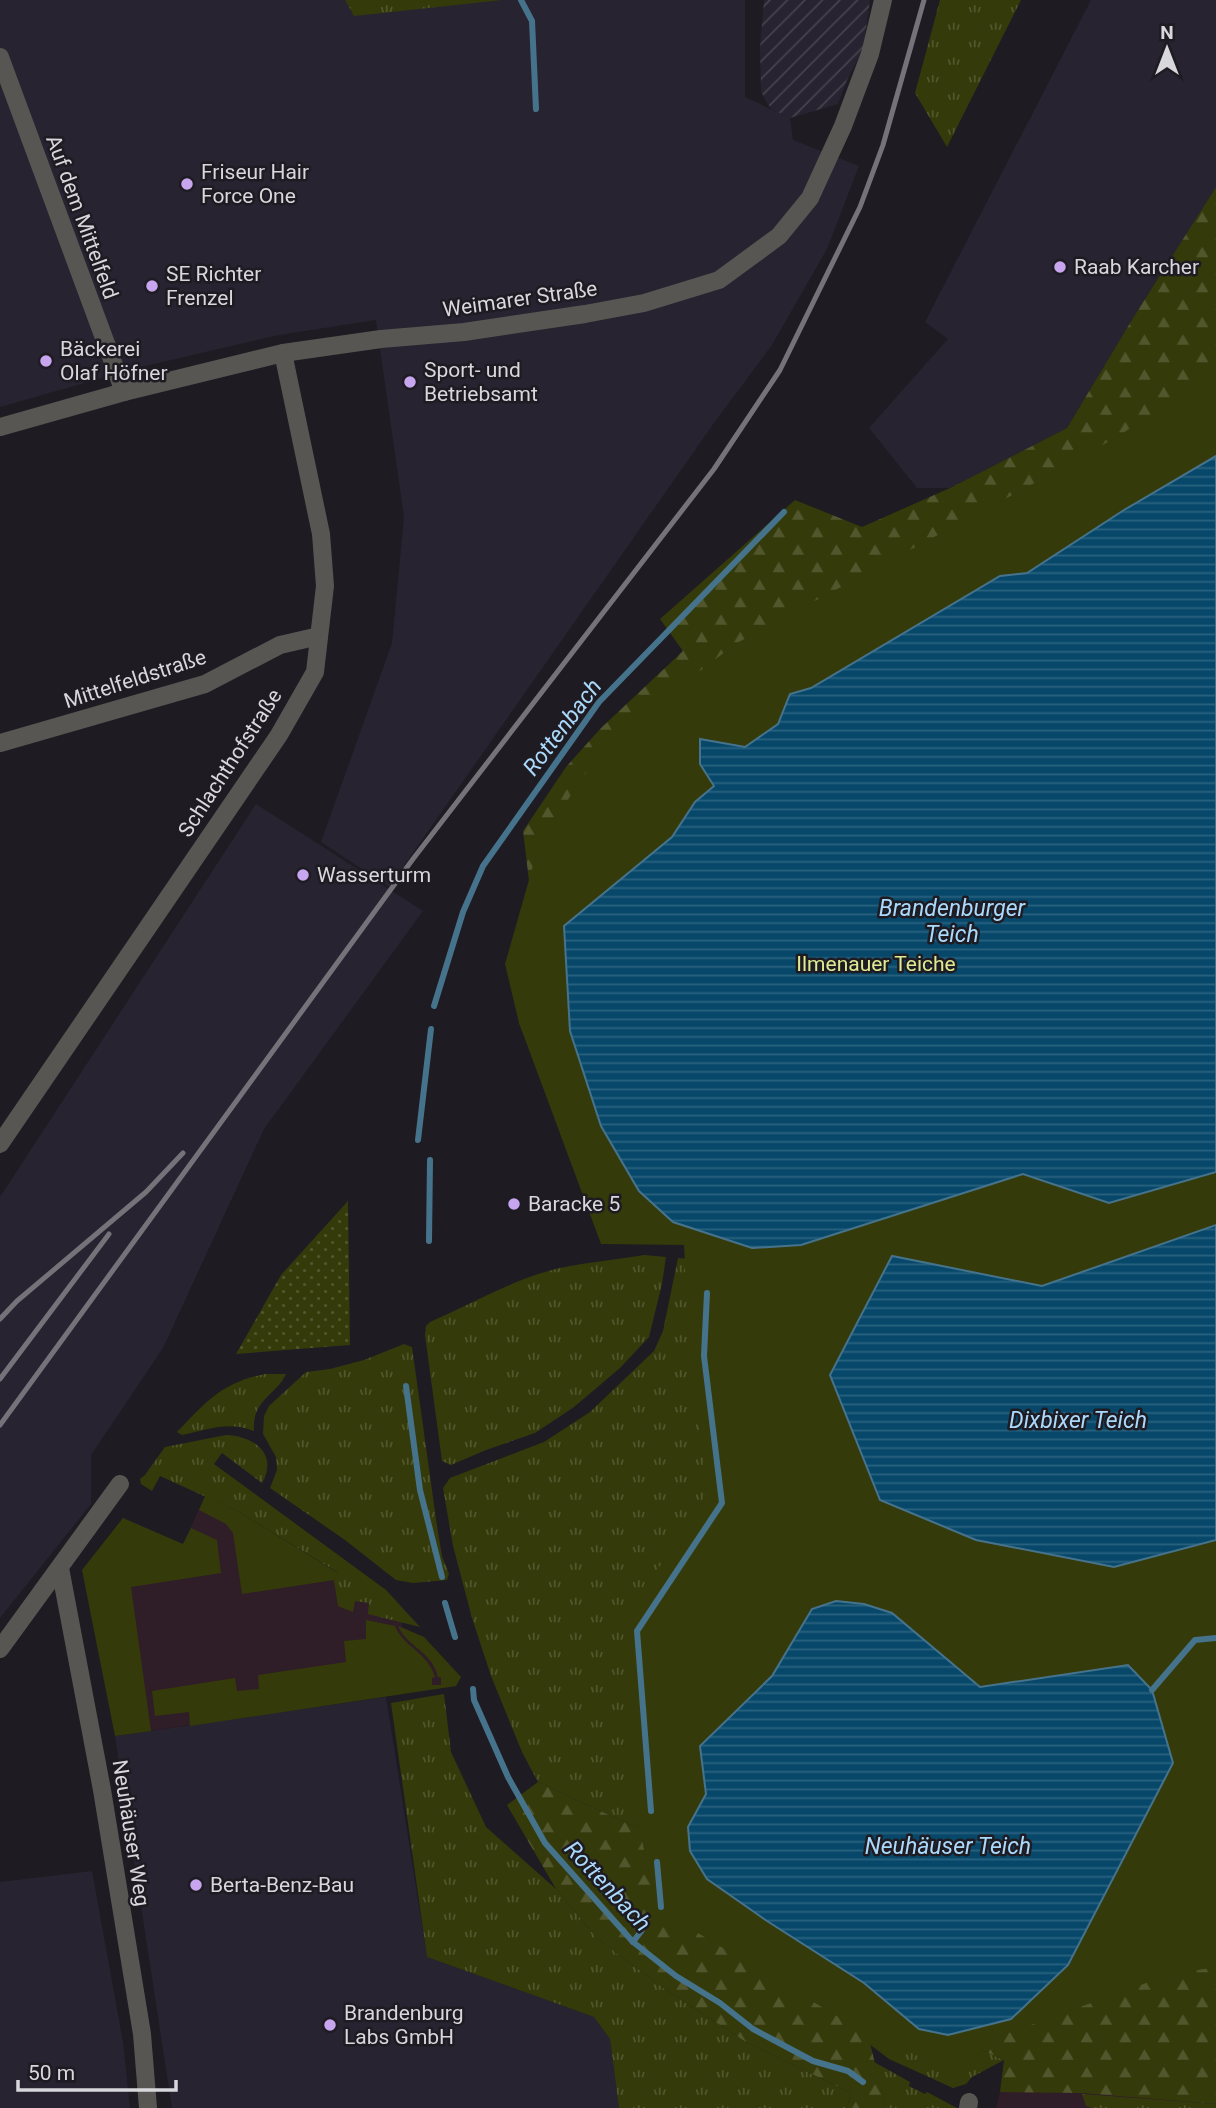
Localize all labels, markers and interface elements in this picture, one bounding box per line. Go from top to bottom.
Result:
north arrow [1132,14,1202,84]
text: N [1160,21,1174,44]
street label: Auf dem Mittelfeld [41,132,123,302]
place label: Friseur Hair Force One [201,160,309,208]
marker: Friseur Hair Force One [179,176,195,192]
place label: Raab Karcher [1074,255,1199,279]
marker: Raab Karcher [1052,259,1068,275]
place label: SE Richter Frenzel [166,262,261,310]
street label: Weimarer Straße [441,276,599,322]
marker: SE Richter Frenzel [144,278,160,294]
place label: Bäckerei Olaf Höfner [60,337,168,385]
marker: Bäckerei Olaf Höfner [38,353,54,369]
place label: Sport- und Betriebsamt [424,358,538,406]
marker: Sport- und Betriebsamt [402,374,418,390]
street label: Mittelfeldstraße [61,645,209,713]
water label: Rottenbach [517,674,607,781]
street label: Schlachthofstraße [173,685,287,841]
place label: Wasserturm [317,863,431,887]
marker: Wasserturm [295,867,311,883]
water label: Brandenburger Teich [879,895,1027,948]
park label: Ilmenauer Teiche [796,952,956,976]
place label: Baracke 5 [528,1192,620,1216]
marker: Baracke 5 [506,1196,522,1212]
water label: Dixbixer Teich [1009,1407,1147,1434]
street label: Neuhäuser Weg [108,1758,154,1908]
water label: Neuhäuser Teich [865,1833,1031,1860]
water label: Rottenbach [559,1835,656,1937]
place label: Berta-Benz-Bau [210,1873,354,1897]
marker: Berta-Benz-Bau [188,1877,204,1893]
place label: Brandenburg Labs GmbH [344,2001,463,2049]
marker: Brandenburg Labs GmbH [322,2017,338,2033]
scale bar [18,2048,175,2092]
text: 50 m [28,2061,75,2085]

